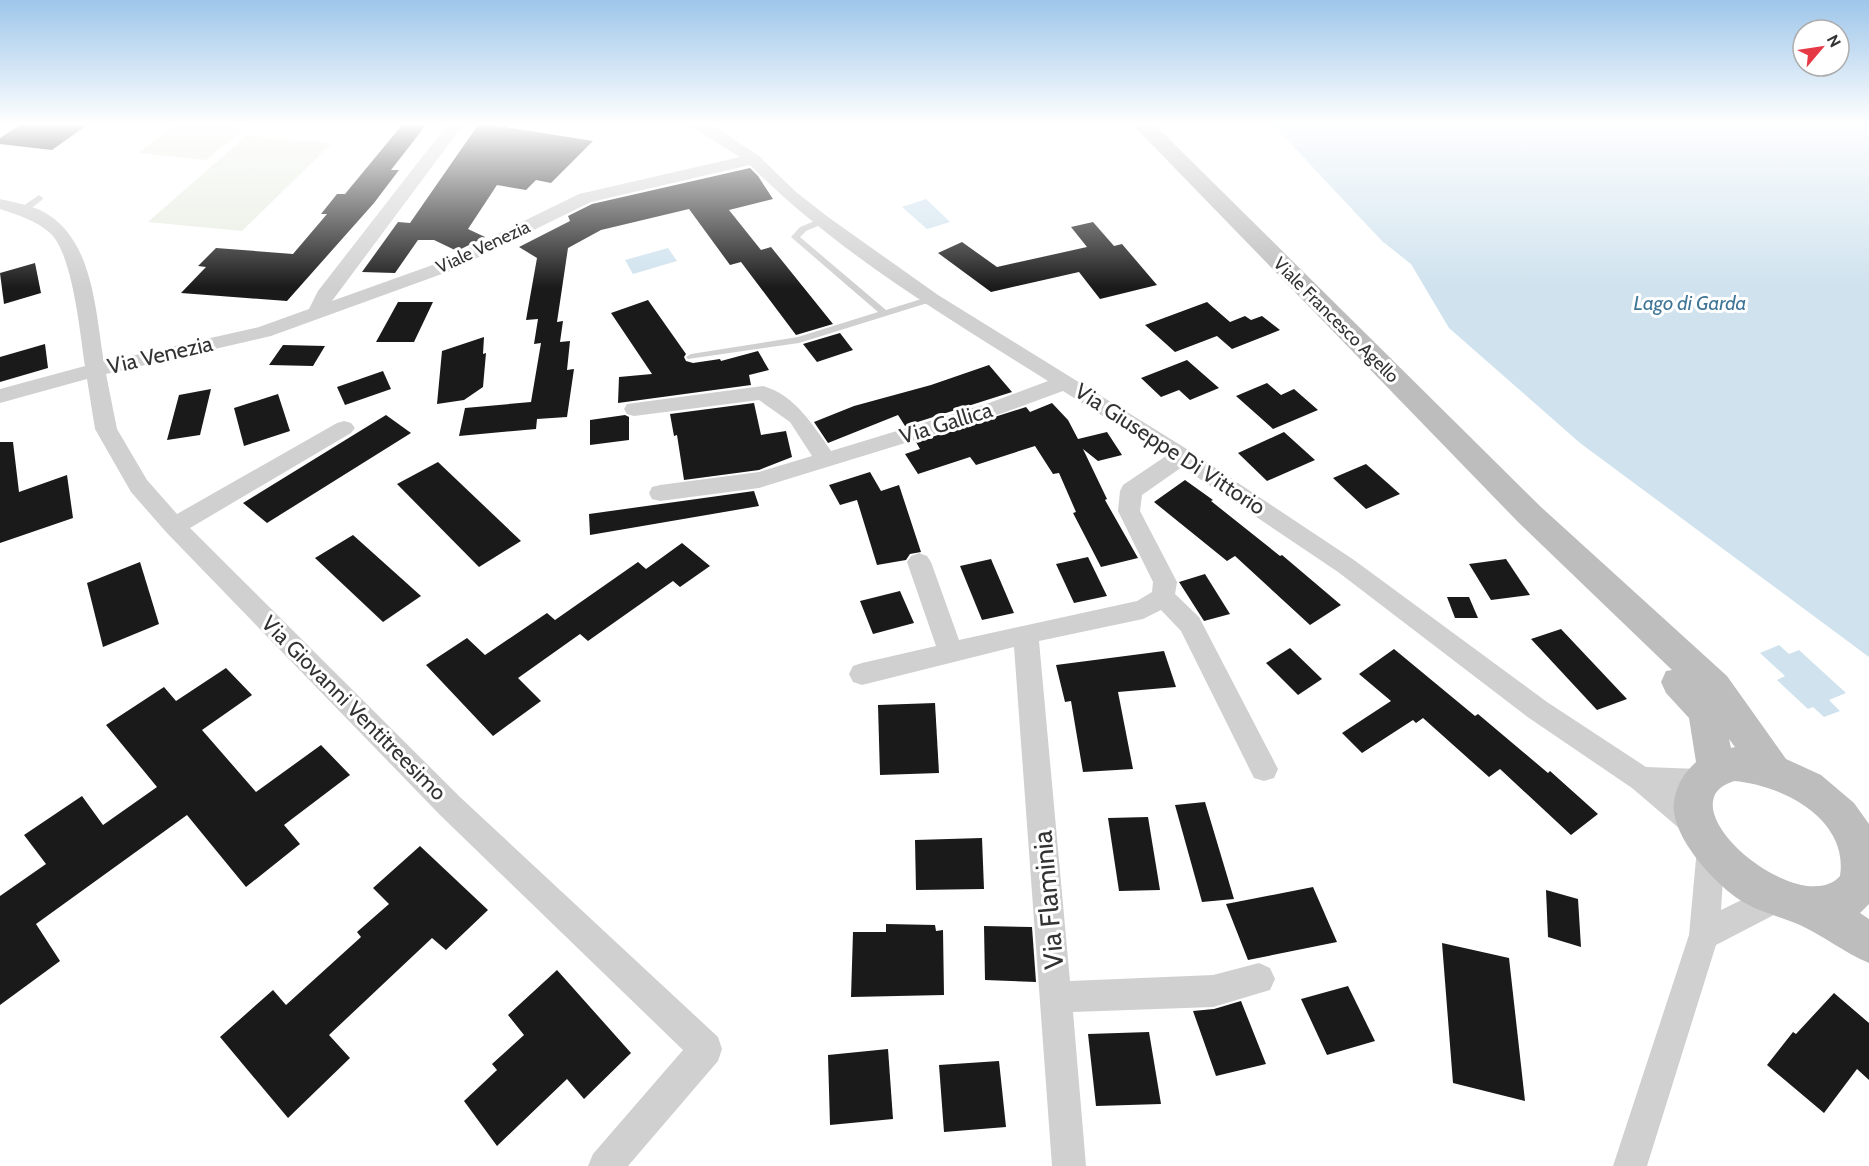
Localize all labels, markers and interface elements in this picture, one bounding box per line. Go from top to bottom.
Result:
north arrow [1791,18,1851,78]
text: N [1823,31,1845,51]
street label: Viale Venezia [433,216,534,278]
street label: Viale Francesco Agello [1269,253,1403,387]
water label: Lago di Garda [1634,291,1746,315]
street label: Via Venezia [105,330,216,380]
street label: Via Giuseppe Di Vittorio [1070,377,1270,521]
street label: Via Gallica [896,396,996,450]
street label: Via Giovanni Ventitreesimo [256,610,452,806]
street label: Via Flaminia [1026,829,1070,971]

